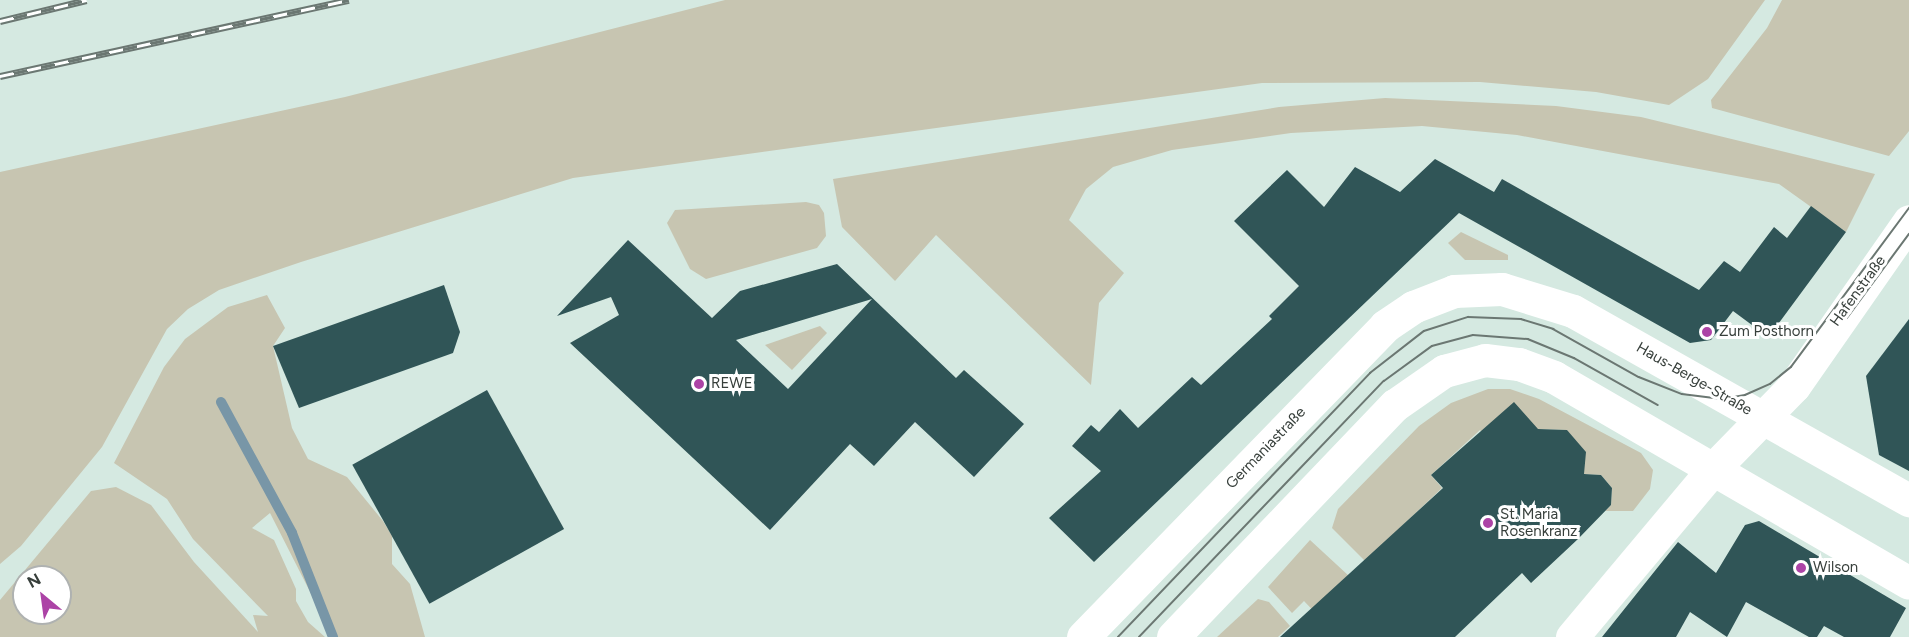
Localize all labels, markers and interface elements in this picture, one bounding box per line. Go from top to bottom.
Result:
street label: Hafenstraße [1826,252,1890,330]
place label: Zum Posthorn [1719,323,1814,341]
marker: Zum Posthorn [1700,325,1714,339]
street label: Haus-Berge-Straße [1633,339,1755,419]
place label: REWE [711,375,753,393]
marker: REWE [692,377,706,391]
street label: Germaniastraße [1222,403,1310,493]
place label: St. Maria Rosenkranz [1500,505,1577,540]
marker: St. Maria Rosenkranz [1481,516,1495,530]
place label: Wilson [1813,559,1858,577]
marker: Wilson [1794,561,1808,575]
north arrow [12,565,72,625]
text: N [24,569,44,592]

